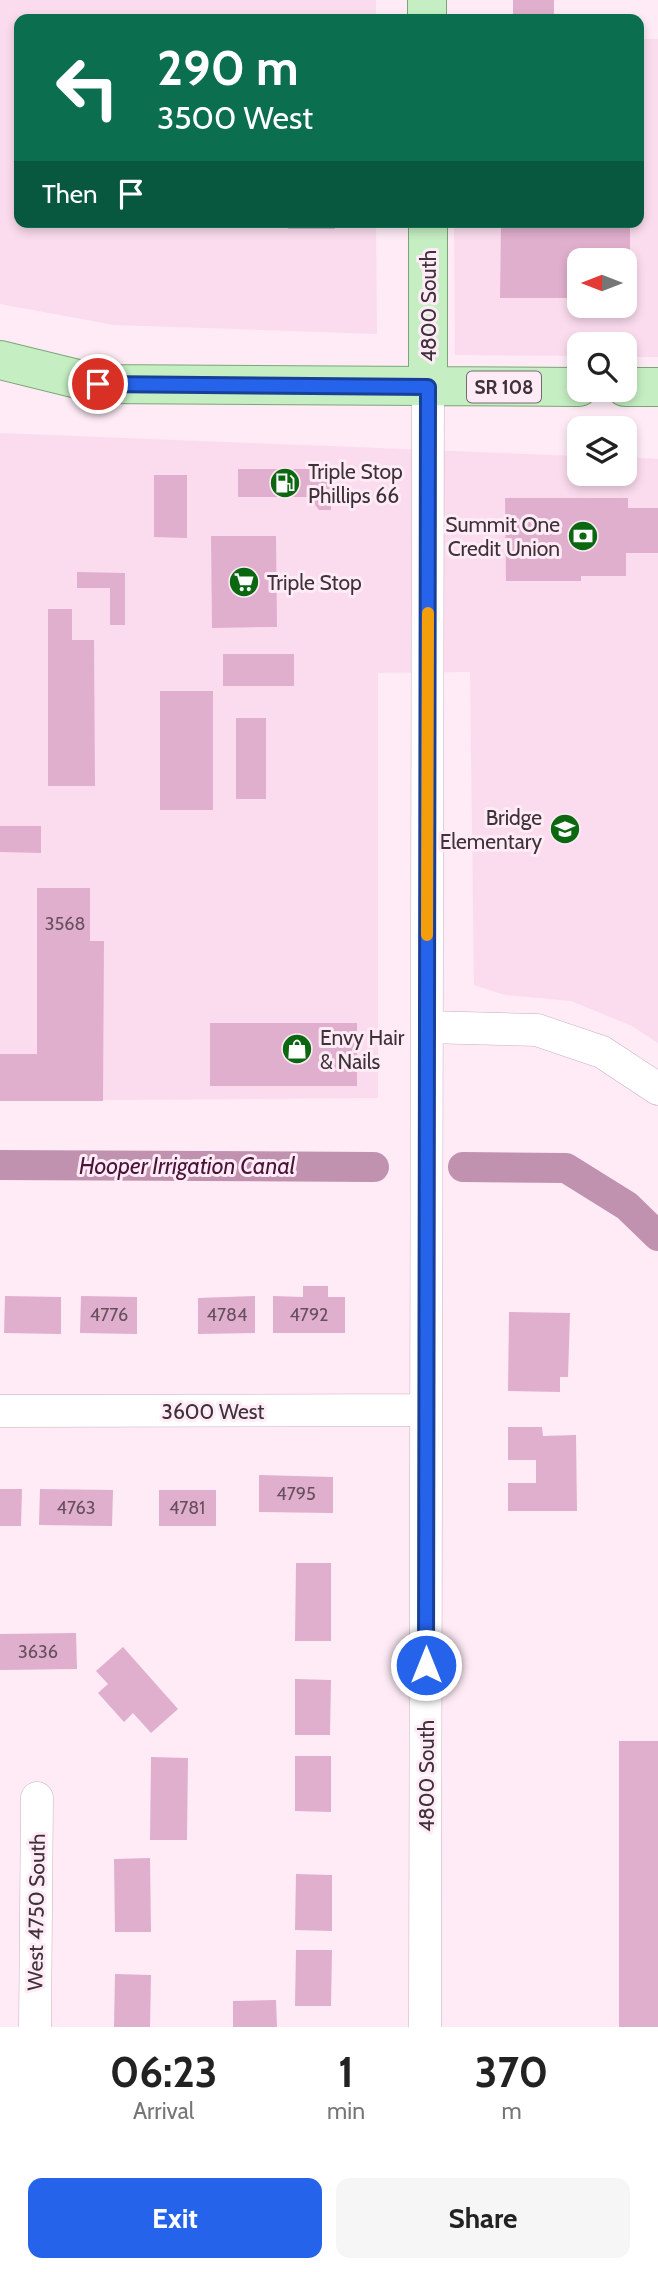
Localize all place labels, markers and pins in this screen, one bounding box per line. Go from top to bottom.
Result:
pin [68,354,128,414]
place label: Triple Stop Phillips 66 [308,459,403,508]
fuel station icon: Triple Stop Phillips 66 [268,466,302,500]
place label: Summit One Credit Union [445,512,560,561]
bank icon: Summit One Credit Union [566,519,600,553]
supermarket icon: Triple Stop [227,565,261,599]
place label: Triple Stop [267,570,362,595]
place label: Bridge Elementary [440,805,542,854]
school or university icon: Bridge Elementary [548,812,582,846]
place label: Envy Hair & Nails [320,1025,405,1074]
shop icon: Envy Hair & Nails [280,1032,314,1066]

